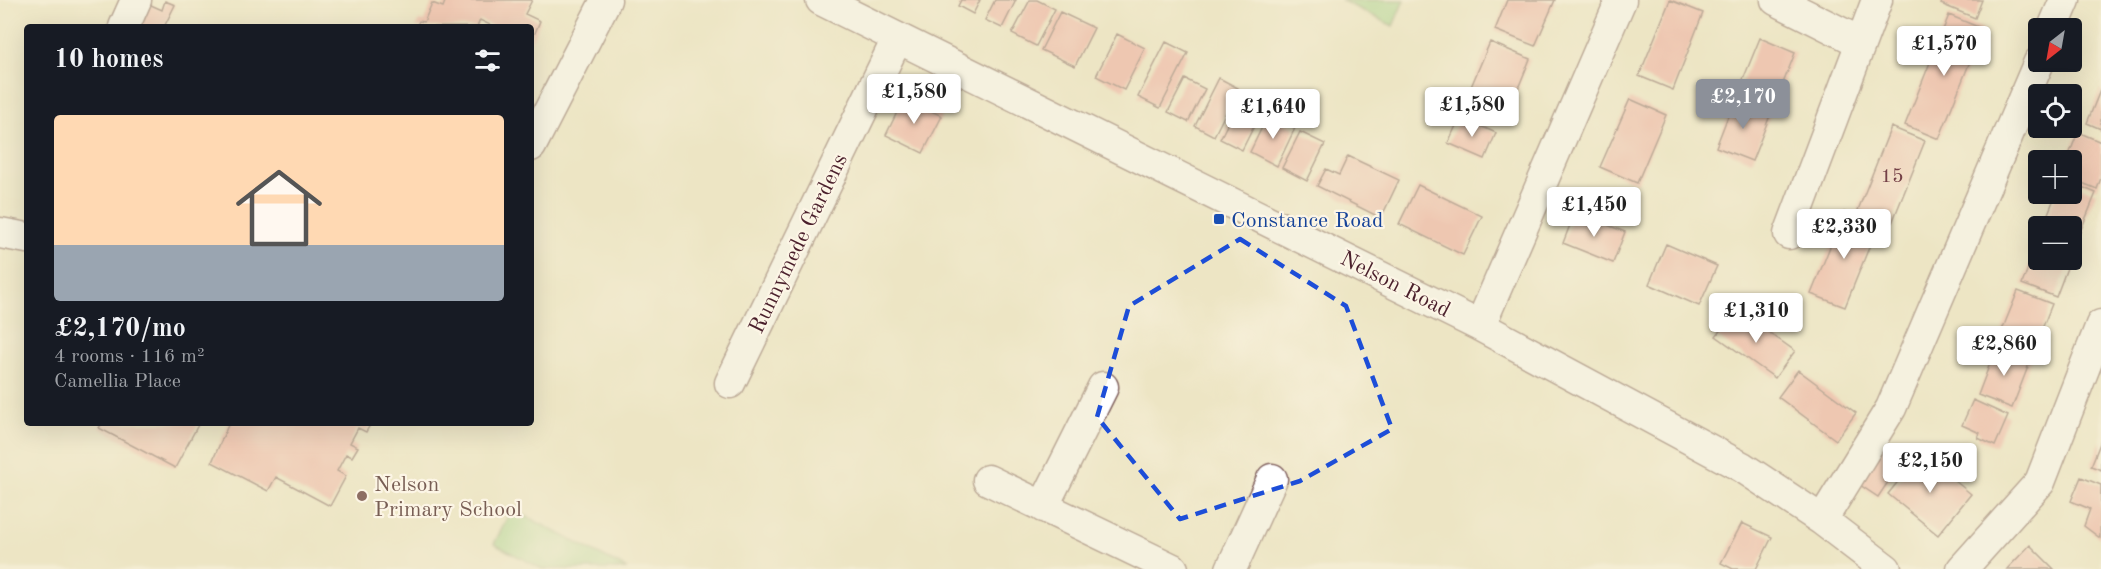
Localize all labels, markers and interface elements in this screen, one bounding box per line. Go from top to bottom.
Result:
north arrow [2028,18,2082,72]
map controls [2028,18,2082,270]
pin: £1,570 [1895,26,1993,77]
text: £1,570 [1911,35,1977,55]
icon: filters [471,44,504,77]
text: 10 homes [54,47,163,73]
pin: £1,580 [865,74,963,125]
pin: £2,170 [1694,79,1792,130]
text: £1,580 [881,83,947,103]
button: locate [2028,84,2082,138]
pin: £1,580 [1423,87,1521,138]
text: £2,170 [1710,88,1776,108]
pin: £1,640 [1224,89,1322,140]
text: £1,580 [1439,96,1505,116]
text: £1,640 [1240,98,1306,118]
button: + [2028,150,2082,204]
street label: Runnymede Gardens [746,151,852,337]
icon: home [225,154,333,262]
house number: 15 [1880,167,1904,187]
pin: £1,450 [1545,187,1643,238]
text: £1,450 [1561,196,1627,216]
pin: £2,330 [1795,209,1893,260]
place label: Constance Road [1231,210,1383,232]
marker: Constance Road [1212,212,1226,226]
button: − [2028,216,2082,270]
text: £2,330 [1811,218,1877,238]
street label: Nelson Road [1336,248,1454,322]
pin: £1,310 [1707,293,1805,344]
text: £1,310 [1723,302,1789,322]
text: £2,170/mo [54,316,186,342]
pin: £2,860 [1955,326,2053,377]
text: £2,860 [1971,335,2037,355]
text: 4 rooms · 116 m² [54,347,204,367]
text: Camellia Place [54,372,181,392]
pin: £2,150 [1881,443,1979,494]
text: £2,150 [1897,452,1963,472]
place label: Nelson Primary School [374,474,522,521]
marker: Nelson Primary School [355,489,369,503]

